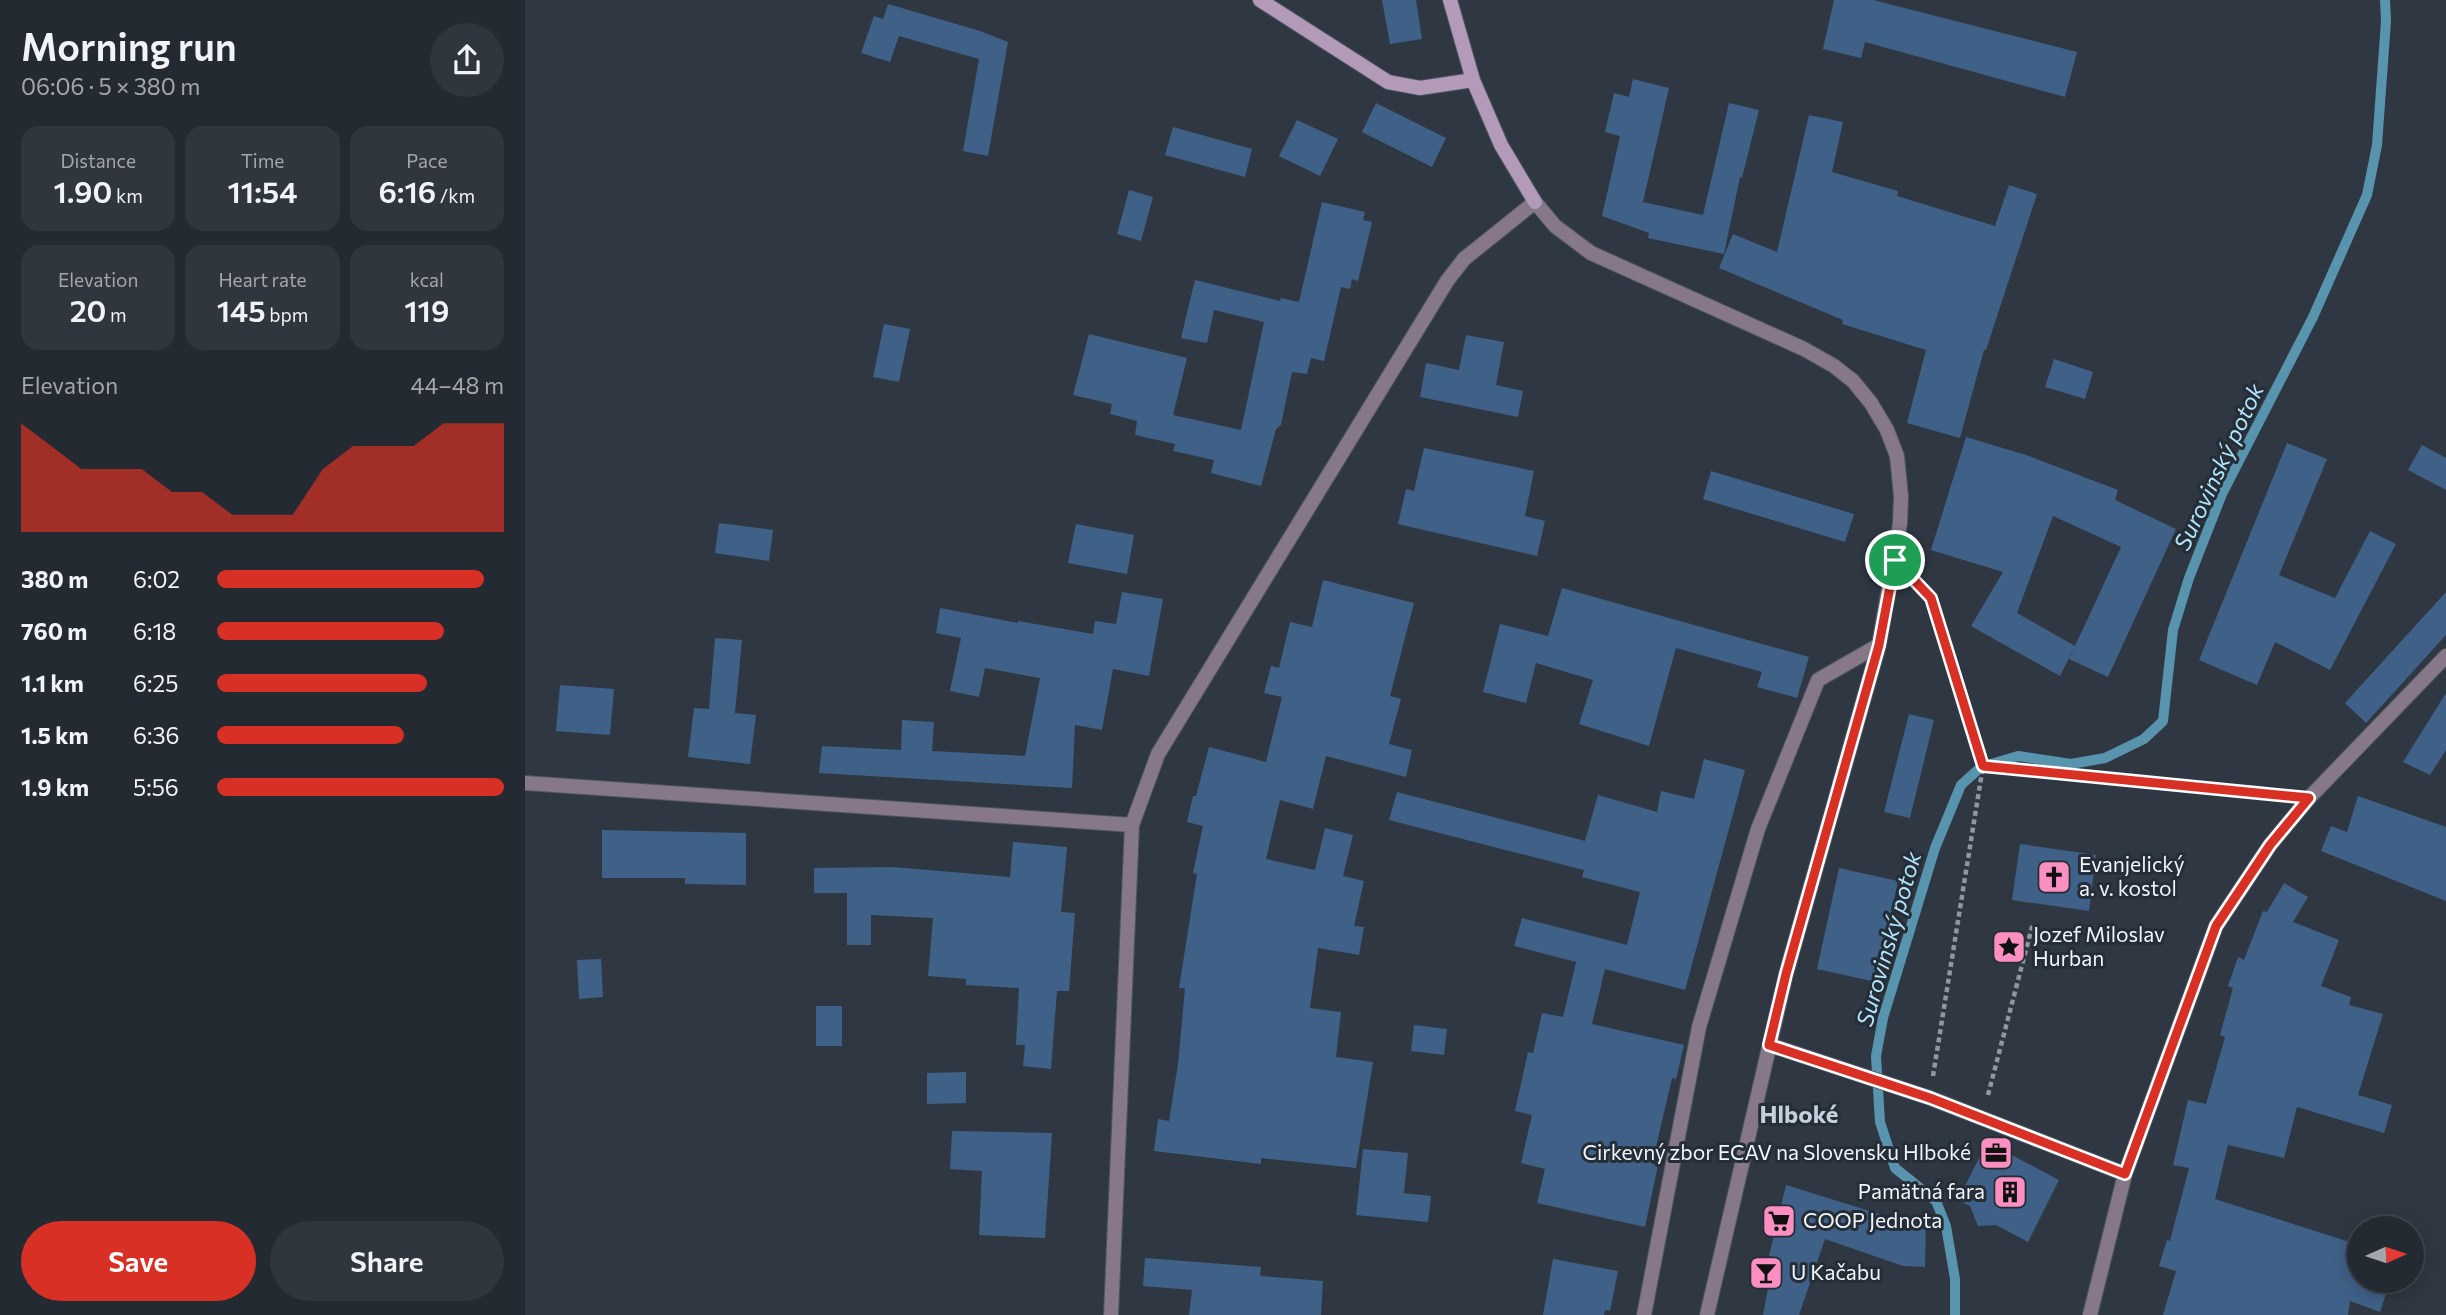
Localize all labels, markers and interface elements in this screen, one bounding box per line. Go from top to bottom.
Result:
text: Morning run [21,22,237,69]
button: share [430,23,504,97]
text: 06:06 · 5 × 380 m [21,72,200,100]
text: Distance [60,149,136,172]
text: Time [241,149,284,172]
text: Pace [406,149,447,172]
text: 1.90 [54,172,112,209]
text: 11:54 [227,172,297,209]
text: 6:16 [378,172,436,209]
text: km [112,184,143,207]
text: /km [436,184,475,207]
text: Elevation [58,268,138,291]
text: Heart rate [218,268,307,291]
text: kcal [410,268,444,291]
text: 20 [70,291,106,328]
text: 145 [217,291,266,328]
text: 119 [404,291,449,328]
text: m [106,303,127,326]
text: bpm [266,303,308,326]
text: Elevation [21,371,118,399]
text: 44–48 m [411,371,504,399]
water label: Surovinský potok [2167,378,2269,554]
pin [1865,530,1925,590]
icon: arrive [1876,541,1914,579]
text: 380 m [21,565,88,593]
text: 6:02 [133,565,180,593]
text: 760 m [21,617,87,645]
text: 6:18 [133,617,176,645]
text: 1.1 km [21,669,84,697]
text: 6:25 [133,669,178,697]
text: 1.5 km [21,721,89,749]
text: 6:36 [133,721,179,749]
text: 1.9 km [21,773,89,801]
text: 5:56 [133,773,179,801]
water label: Surovinský potok [1850,848,1927,1029]
place label: Evanjelický a. v. kostol [2079,851,2185,900]
church icon: Evanjelický a. v. kostol [2035,858,2073,896]
place label: Jozef Miloslav Hurban [2033,921,2165,970]
place icon: Jozef Miloslav Hurban [1990,928,2028,966]
district label: Hlboké [1760,1099,1838,1128]
office icon: Cirkevný zbor ECAV na Slovensku Hlboké [1977,1134,2015,1172]
place label: Cirkevný zbor ECAV na Slovensku Hlboké [1583,1139,1971,1164]
building icon: Pamätná fara [1991,1173,2029,1211]
place label: Pamätná fara [1858,1178,1985,1203]
supermarket icon: COOP Jednota [1760,1202,1798,1240]
place label: COOP Jednota [1803,1207,1942,1232]
north arrow [2347,1216,2424,1293]
map controls [2347,1216,2424,1293]
button: Save [21,1221,256,1301]
button: Share [270,1221,504,1301]
bar icon: U Kačabu [1747,1254,1785,1292]
place label: U Kačabu [1791,1259,1881,1284]

